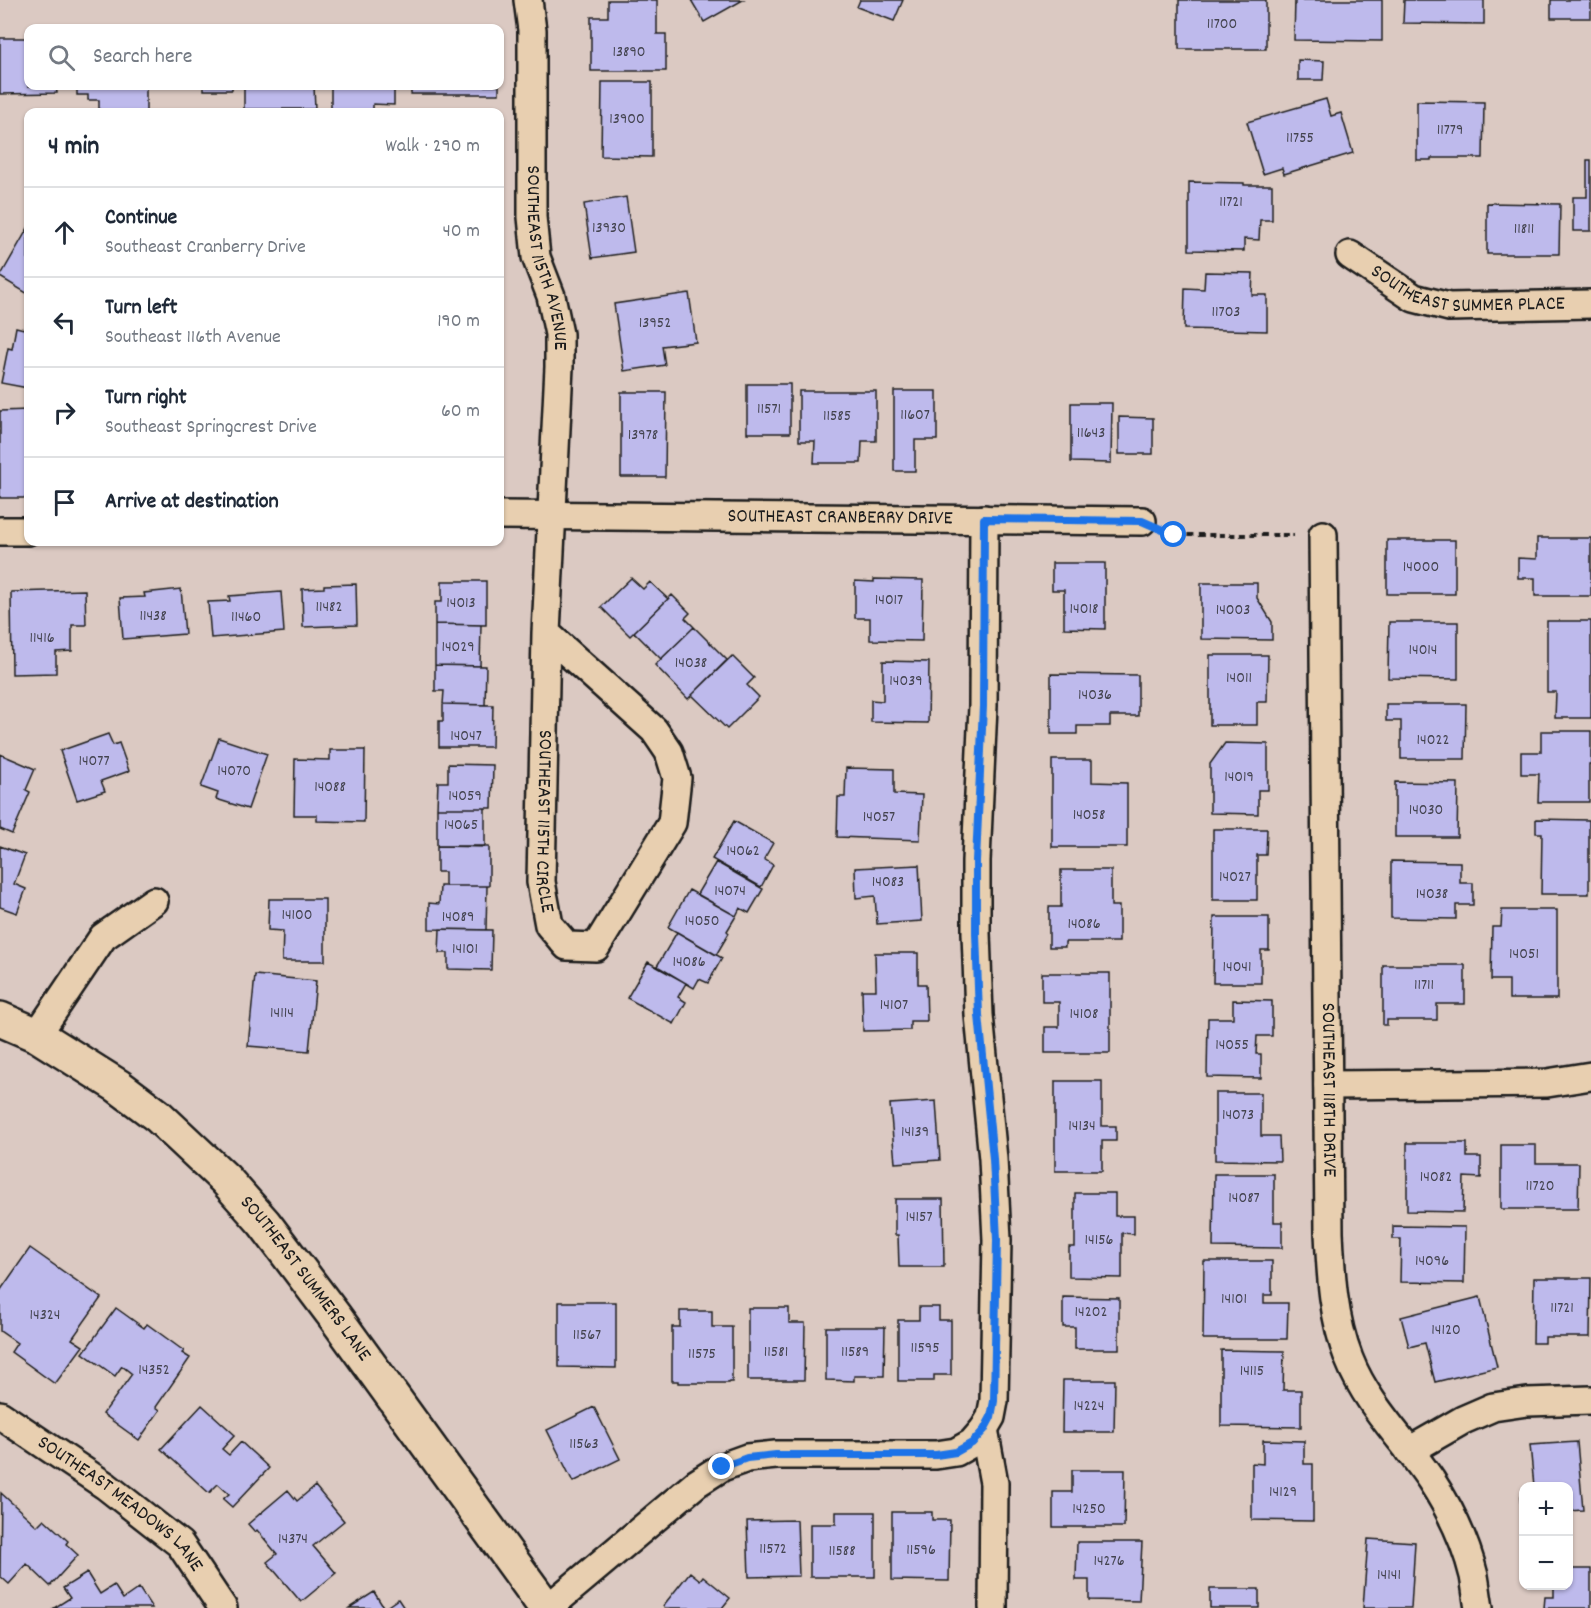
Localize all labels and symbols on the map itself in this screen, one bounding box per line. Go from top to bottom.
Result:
house number: 11700 [1207,13,1237,36]
house number: 13890 [612,41,646,64]
house number: 13900 [609,108,645,131]
house number: 11779 [1437,119,1463,142]
house number: 11755 [1286,127,1314,150]
street label: SOUTHEAST 115TH AVENUE [518,165,573,350]
house number: 11721 [1219,191,1243,214]
house number: 13930 [592,217,626,240]
house number: 11811 [1514,218,1534,241]
street label: SOUTHEAST SUMMER PLACE [1365,258,1565,321]
house number: 11703 [1212,301,1240,324]
house number: 13952 [639,312,671,335]
house number: 11571 [757,398,781,421]
house number: 11607 [900,404,930,427]
house number: 11585 [823,405,851,428]
house number: 11643 [1077,422,1105,445]
house number: 13978 [628,424,658,447]
street label: SOUTHEAST CRANBERRY DRIVE [727,503,953,533]
route start [1160,521,1186,547]
house number: 14000 [1403,556,1439,579]
house number: 14017 [875,589,903,612]
house number: 14013 [446,592,476,615]
house number: 11482 [315,596,343,619]
house number: 14018 [1070,598,1098,621]
house number: 14003 [1216,599,1250,622]
house number: 11438 [139,605,167,628]
house number: 11460 [231,606,261,629]
house number: 11416 [30,627,55,650]
house number: 14029 [441,636,475,659]
house number: 14014 [1408,639,1438,662]
house number: 14038 [675,652,707,675]
house number: 14011 [1226,667,1252,690]
house number: 14039 [889,670,923,693]
house number: 14036 [1078,684,1112,707]
house number: 14047 [450,725,482,748]
house number: 14022 [1417,729,1449,752]
street label: SOUTHEAST 115TH CIRCLE [527,730,560,915]
house number: 14077 [78,750,110,773]
house number: 14070 [217,760,251,783]
house number: 14019 [1224,766,1254,789]
house number: 14088 [314,776,346,799]
house number: 14059 [448,785,482,808]
house number: 14030 [1409,799,1443,822]
house number: 14058 [1073,804,1105,827]
house number: 14057 [863,806,895,829]
house number: 14065 [444,814,478,837]
house number: 14062 [726,840,760,863]
house number: 14027 [1219,866,1251,889]
house number: 14083 [872,871,904,894]
house number: 14074 [714,880,746,903]
house number: 14038 [1416,883,1448,906]
house number: 14100 [281,904,313,927]
house number: 14089 [442,906,474,929]
house number: 14050 [685,910,720,933]
house number: 14086 [1067,913,1101,936]
house number: 14101 [452,938,478,961]
house number: 14051 [1509,943,1539,966]
house number: 14086 [672,951,706,974]
house number: 14041 [1222,956,1252,979]
house number: 11711 [1414,974,1434,997]
house number: 14107 [880,994,908,1017]
house number: 14114 [270,1002,294,1025]
house number: 14108 [1070,1003,1098,1026]
street label: SOUTHEAST 118TH DRIVE [1313,1003,1343,1177]
house number: 14055 [1215,1034,1249,1057]
house number: 14073 [1222,1104,1254,1127]
house number: 14134 [1068,1115,1096,1138]
house number: 14139 [901,1121,929,1144]
house number: 14082 [1420,1166,1452,1189]
house number: 11720 [1526,1175,1554,1198]
house number: 14087 [1228,1187,1260,1210]
street label: SOUTHEAST SUMMERS LANE [232,1190,377,1368]
house number: 14157 [905,1206,933,1229]
house number: 14156 [1085,1229,1114,1252]
house number: 14096 [1415,1250,1449,1273]
house number: 14101 [1221,1288,1247,1311]
house number: 11721 [1550,1297,1574,1320]
house number: 14202 [1075,1301,1107,1324]
house number: 14324 [30,1304,60,1327]
house number: 14120 [1431,1319,1461,1342]
house number: 11567 [573,1324,601,1347]
house number: 11595 [910,1337,940,1360]
house number: 11581 [764,1341,788,1364]
house number: 11589 [841,1341,869,1364]
house number: 11575 [688,1343,716,1366]
house number: 14352 [138,1359,170,1382]
house number: 14115 [1240,1360,1264,1383]
house number: 14224 [1074,1395,1104,1418]
street label: SOUTHEAST MEADOWS LANE [31,1429,209,1578]
house number: 11563 [569,1433,599,1456]
route end [708,1453,734,1479]
house number: 14129 [1269,1481,1297,1504]
house number: 14250 [1072,1498,1106,1521]
house number: 14374 [278,1528,308,1551]
house number: 11572 [759,1538,787,1561]
house number: 11596 [906,1539,936,1562]
house number: 11588 [828,1540,856,1563]
house number: 14276 [1093,1550,1125,1573]
house number: 14141 [1377,1564,1401,1587]

